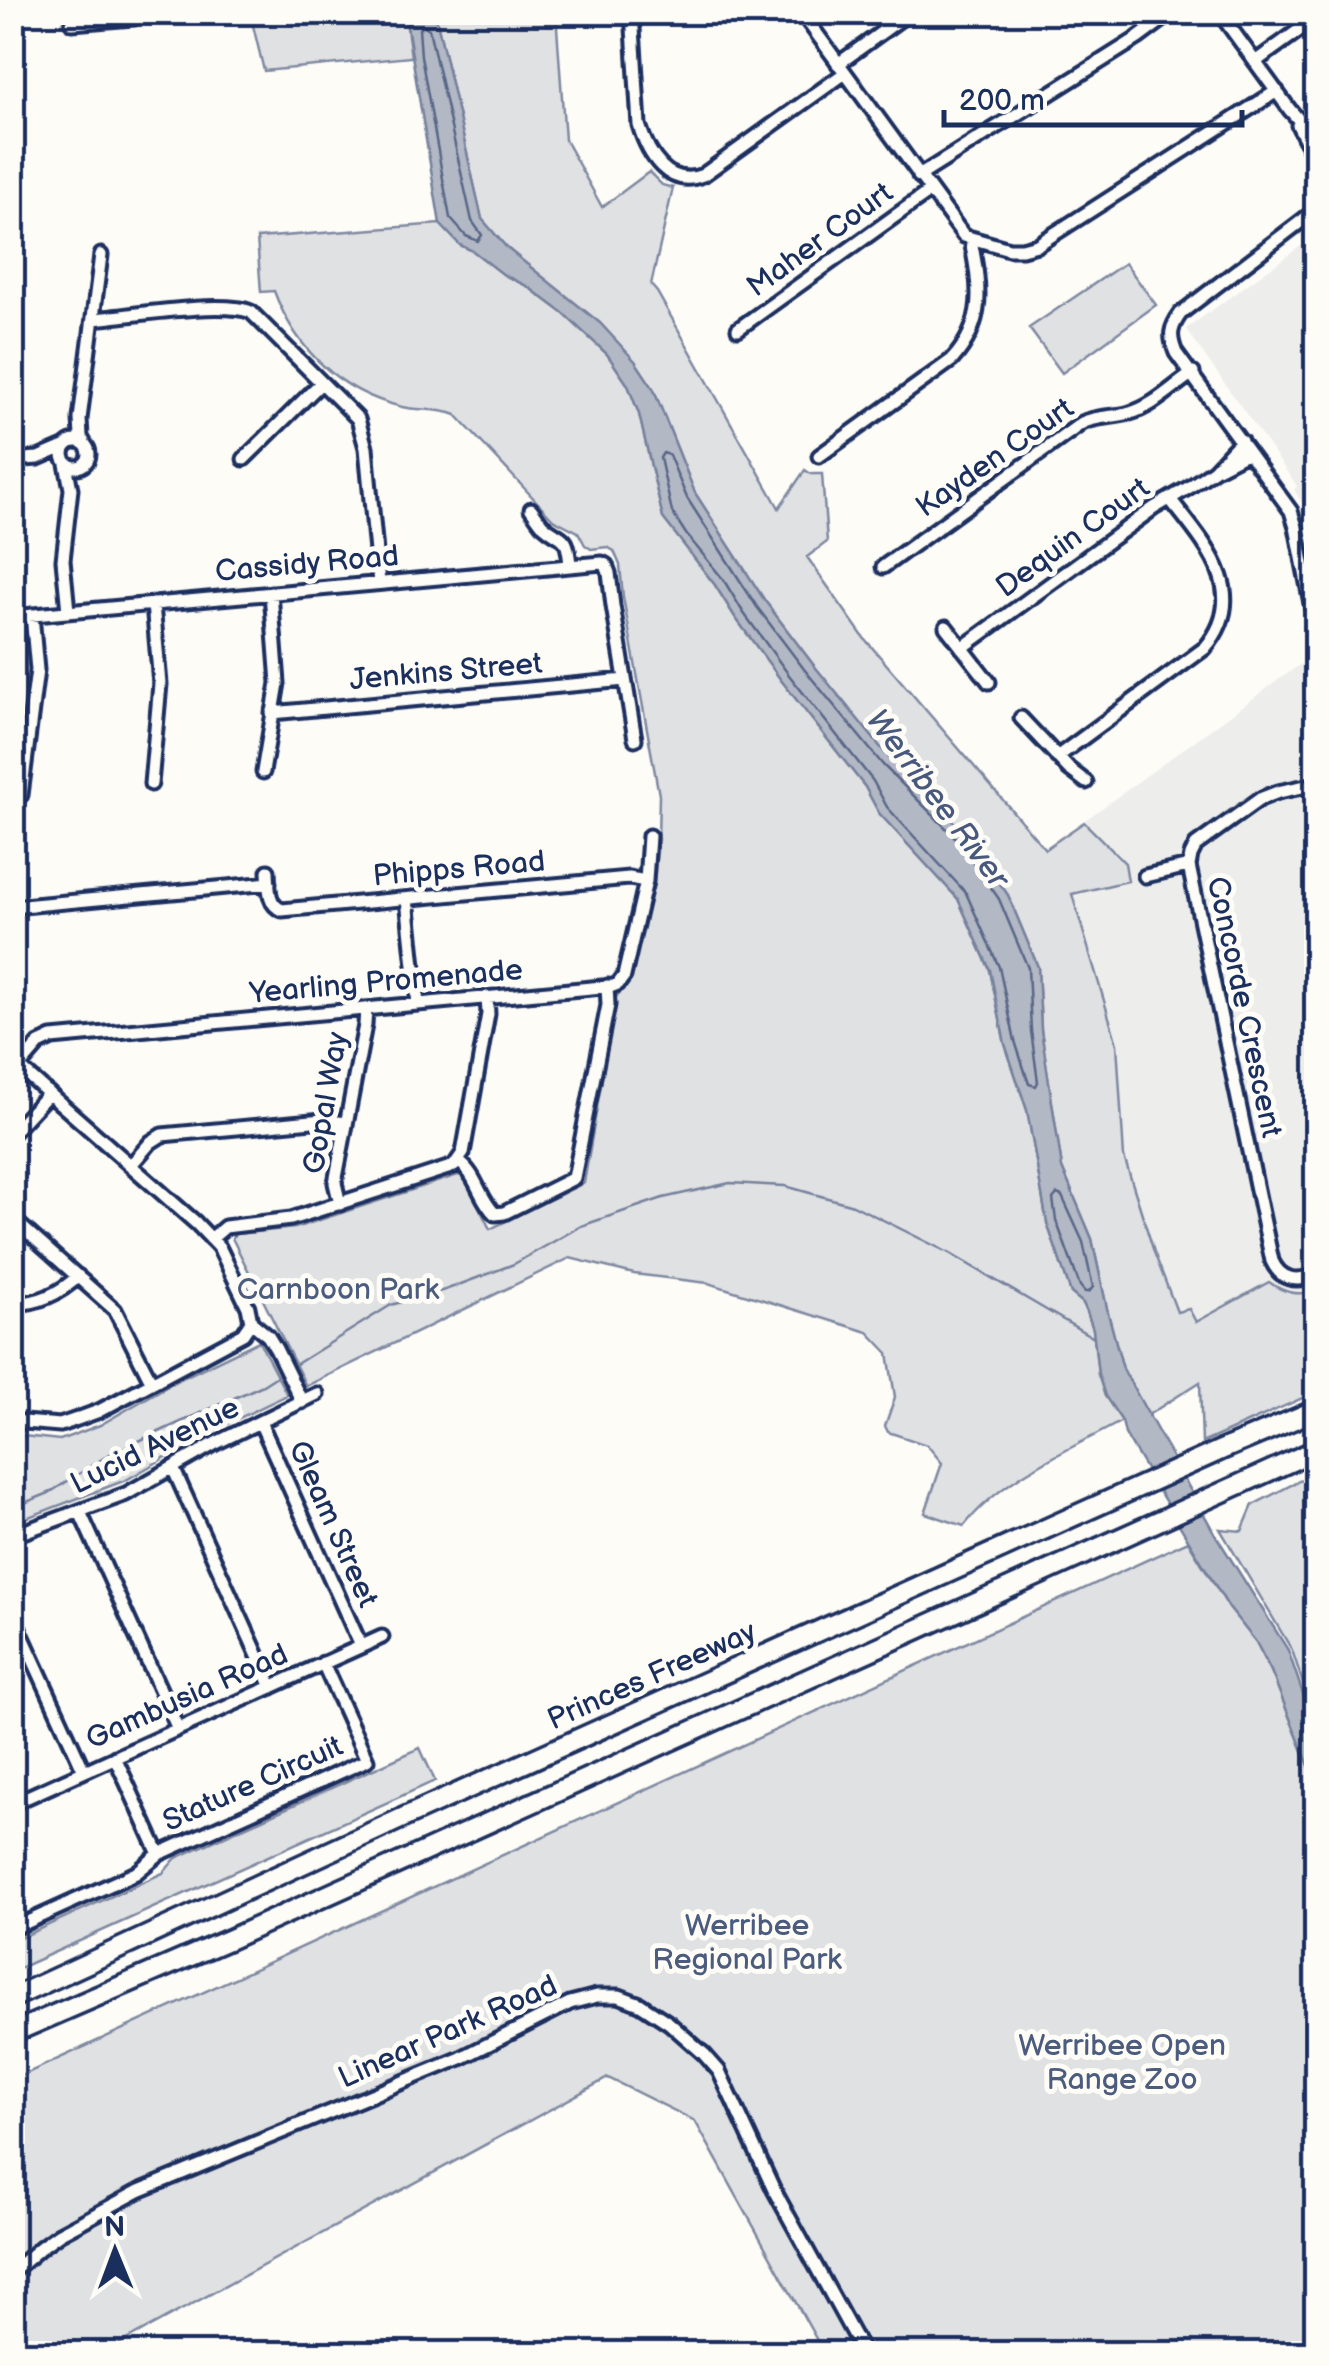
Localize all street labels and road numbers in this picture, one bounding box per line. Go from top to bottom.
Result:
street label: Maher Court [740,175,900,305]
street label: Kayden Court [909,391,1081,525]
street label: Dequin Court [989,470,1157,606]
street label: Cassidy Road [214,538,400,590]
street label: Jenkins Street [348,646,544,698]
street label: Phipps Road [371,844,547,894]
street label: Concorde Crescent [1199,873,1289,1141]
street label: Yearling Promenade [247,952,524,1012]
street label: Gopal Way [296,1029,356,1177]
street label: Lucid Avenue [65,1390,245,1502]
street label: Gleam Street [280,1435,386,1613]
street label: Princes Freeway [542,1614,762,1738]
street label: Gambusia Road [80,1636,294,1758]
street label: Stature Circuit [158,1728,348,1840]
street label: Linear Park Road [333,1968,563,2096]

